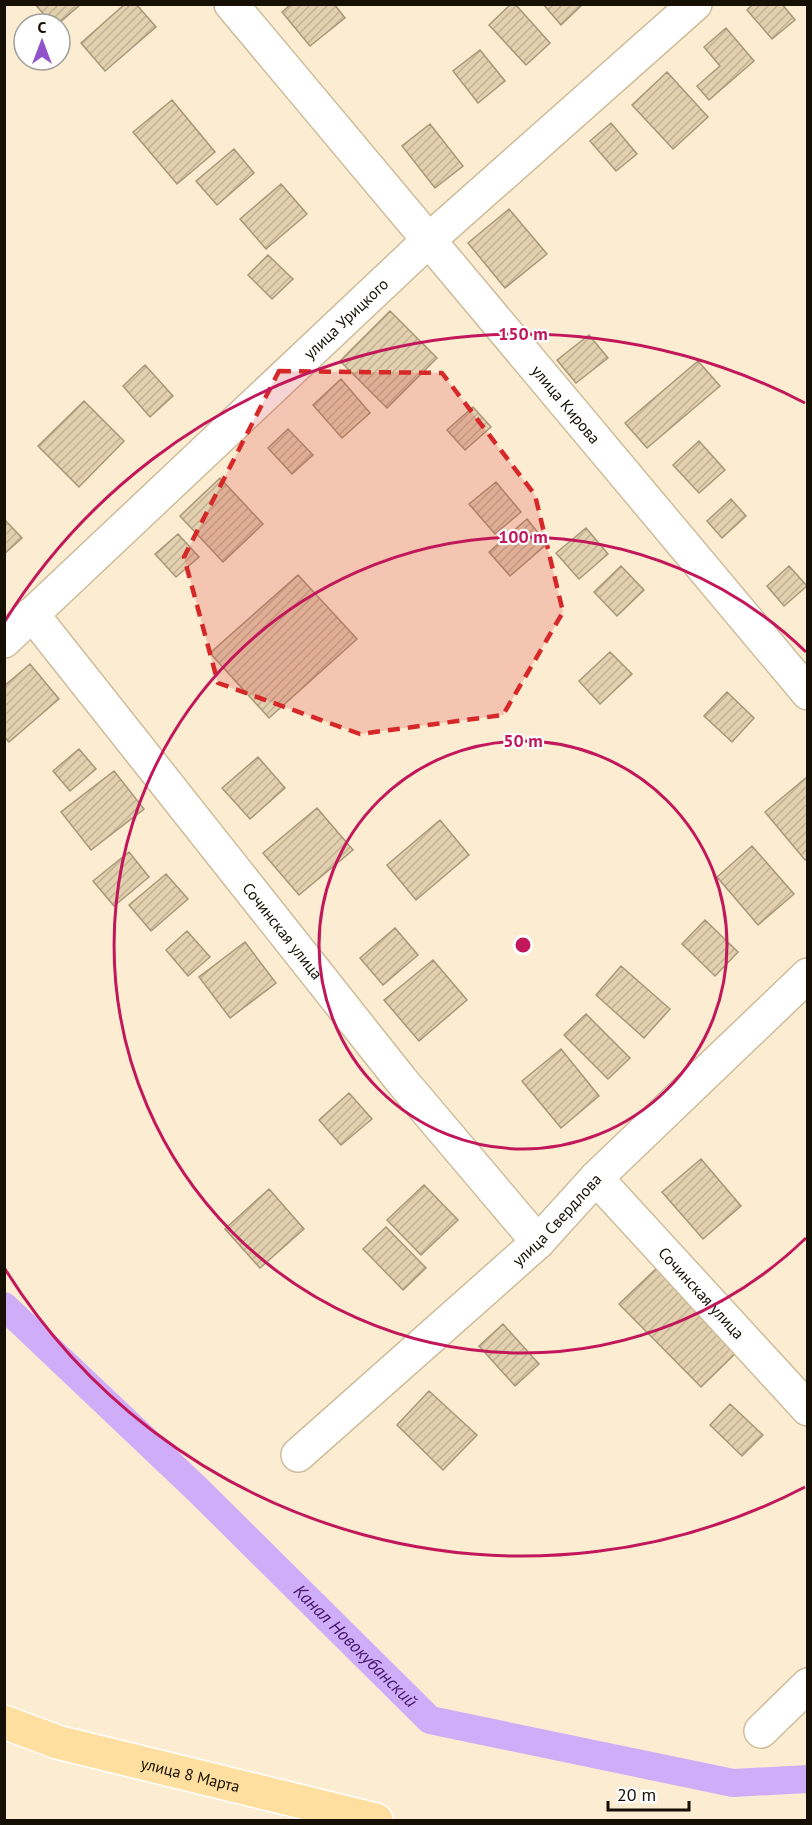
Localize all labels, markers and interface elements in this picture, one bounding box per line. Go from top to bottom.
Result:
north arrow [12,12,72,72]
text: С [38,17,47,37]
street label: улица Урицкого [299,274,392,363]
text: 150 m [498,322,548,345]
street label: улица Кирова [527,361,605,448]
text: 100 m [498,525,548,548]
text: 50 m [503,729,543,752]
street label: Сочинская улица [238,878,327,983]
centre of rings [513,935,533,955]
street label: улица Свердлова [508,1169,605,1270]
street label: Сочинская улица [654,1243,749,1343]
water label: Канал Новокубанский [289,1579,423,1712]
street label: улица 8 Марта [139,1753,242,1796]
scale bar [608,1774,689,1812]
text: 20 m [617,1783,656,1806]

